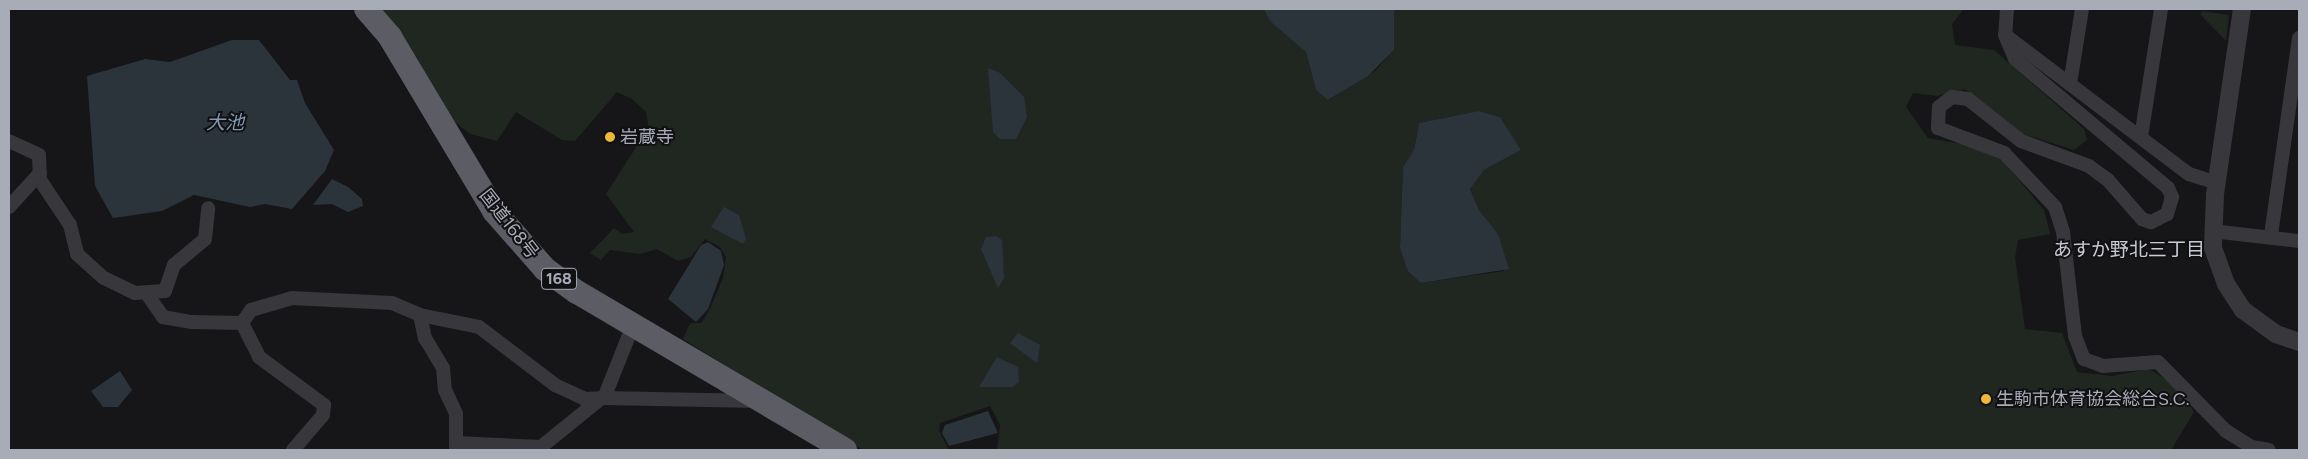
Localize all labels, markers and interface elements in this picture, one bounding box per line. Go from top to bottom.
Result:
water label: 大池 [206,112,244,134]
place label: 岩蔵寺 [620,126,674,148]
marker: 岩蔵寺 [604,131,616,143]
street label: 国道168号 [475,185,543,263]
district label: あすか野北三丁目 [2053,239,2205,261]
road number: 168 [540,266,578,292]
place label: 生駒市体育協会総合S.C. [1996,388,2190,410]
marker: 生駒市体育協会総合S.C. [1980,393,1992,405]

